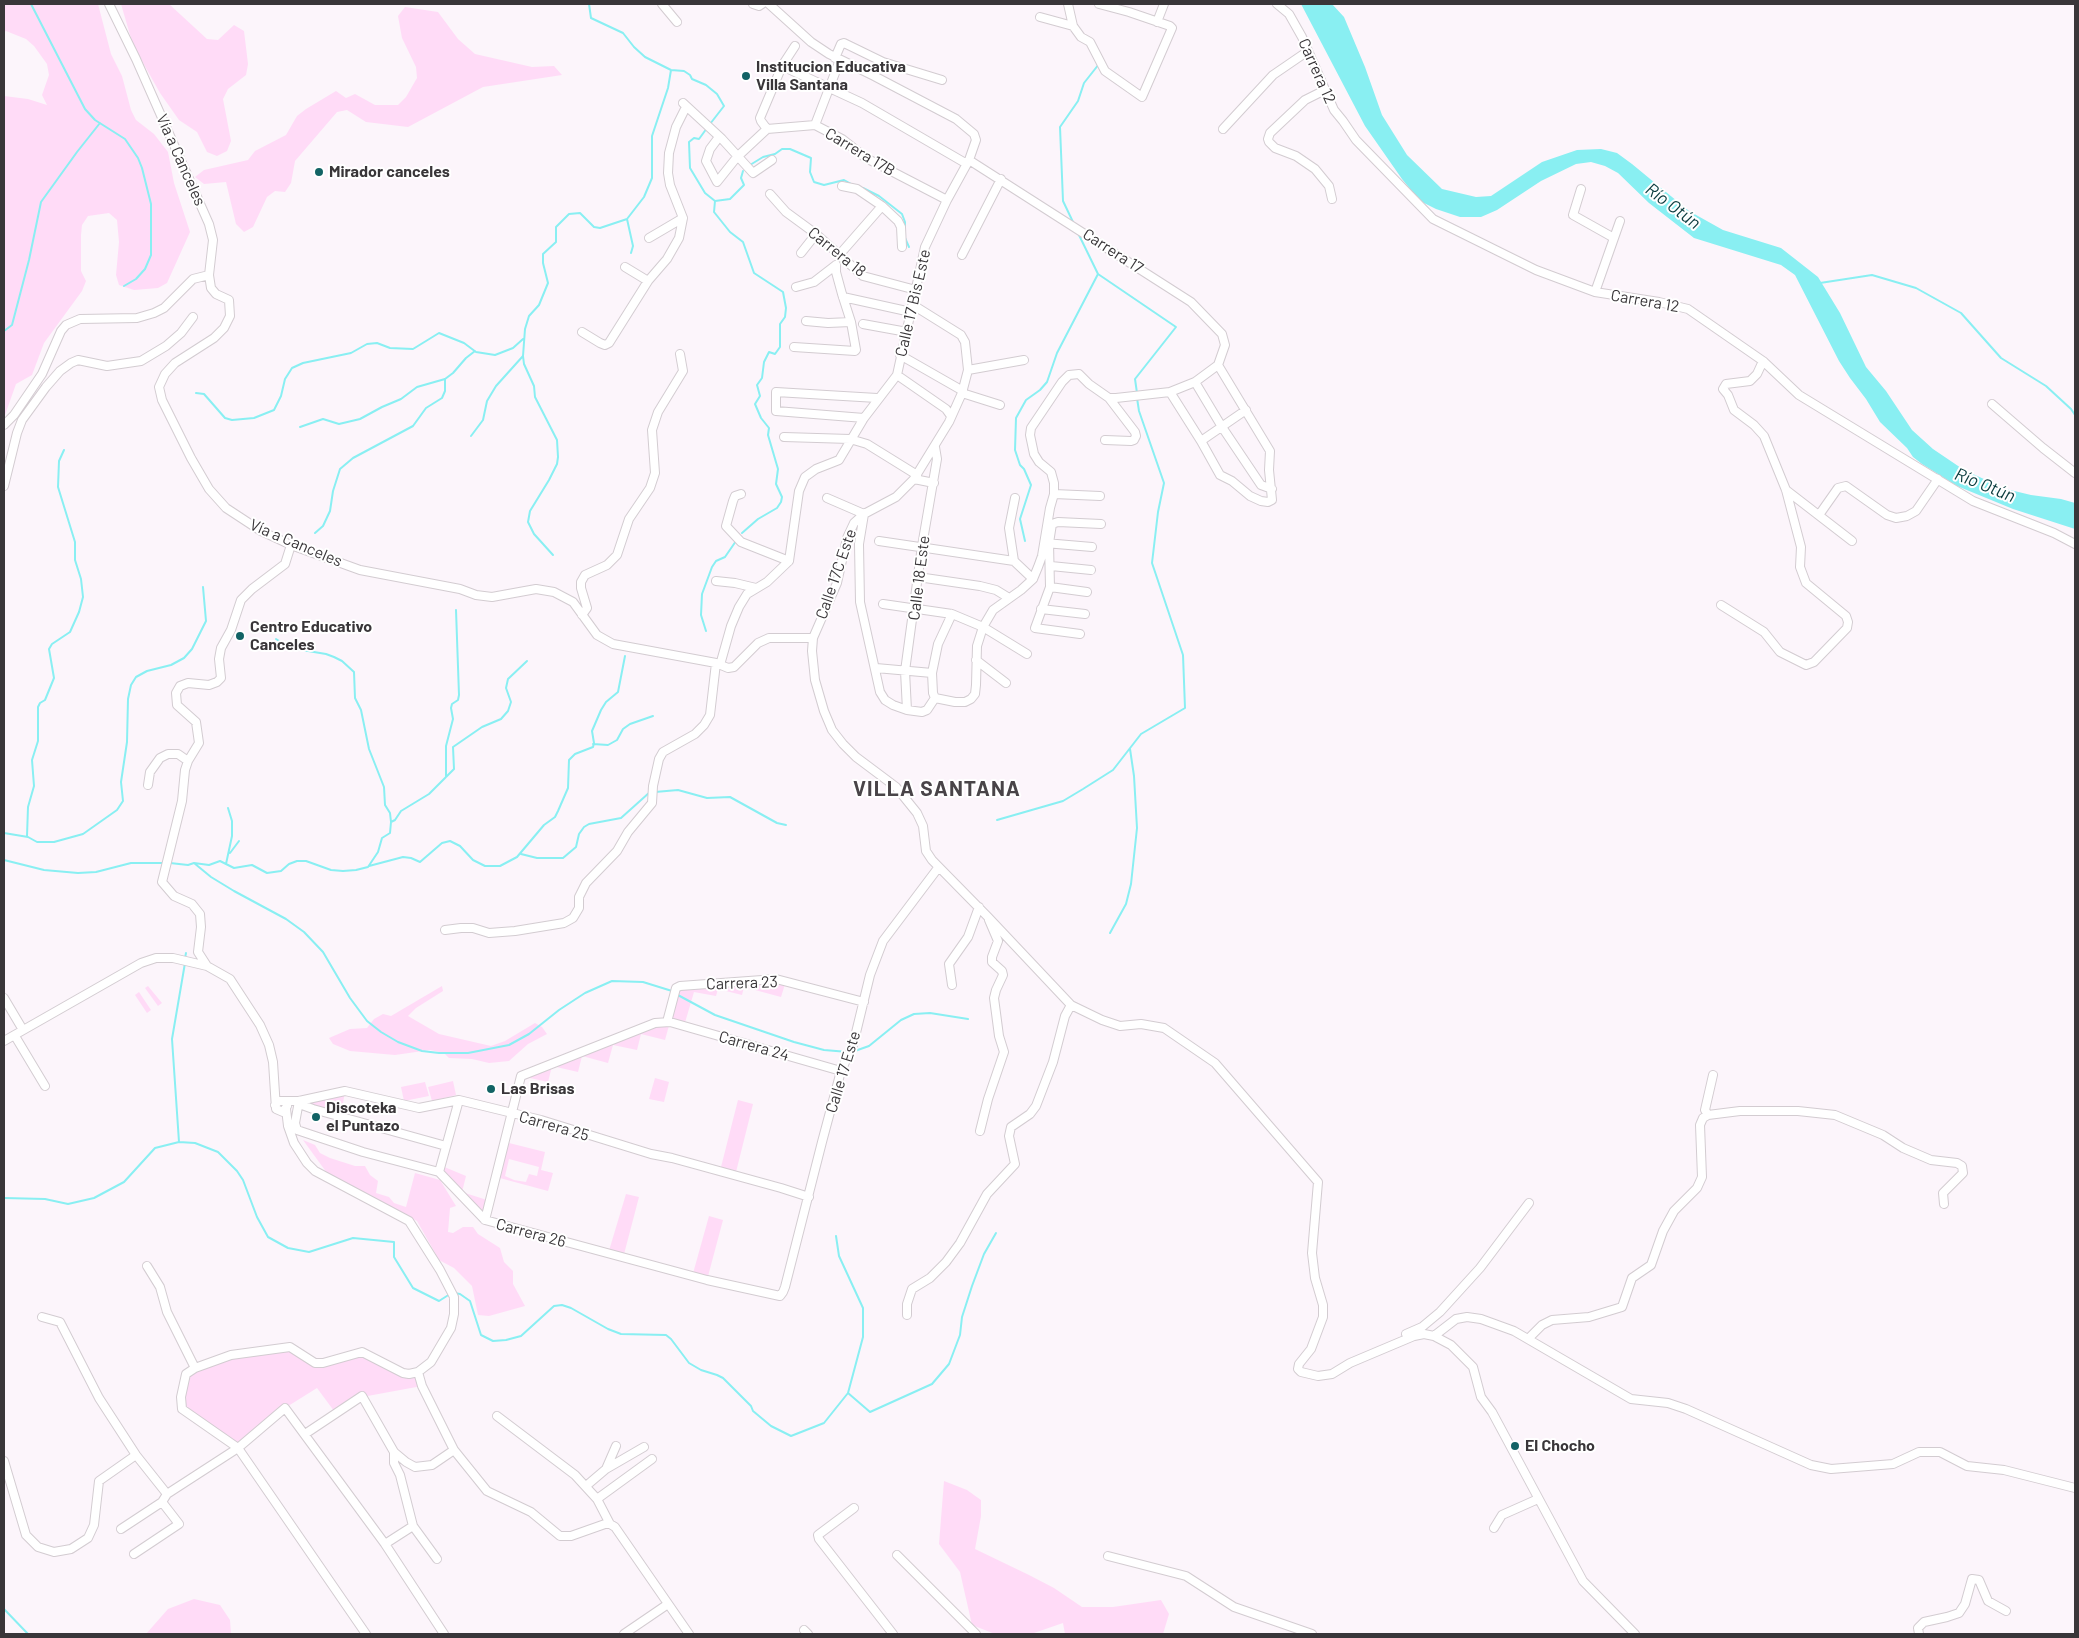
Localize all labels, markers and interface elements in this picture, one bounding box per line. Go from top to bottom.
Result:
street label: Carrera 12 [1294,35,1340,107]
place label: Institucion Educativa Villa Santana [756,57,906,95]
marker: Institucion Educativa Villa Santana [740,70,752,82]
street label: Vía a Canceles [152,111,210,209]
street label: Carrera 17B [822,124,898,180]
place label: Mirador canceles [329,162,450,182]
marker: Mirador canceles [313,166,325,178]
water label: Río Otún [1641,178,1705,234]
street label: Carrera 18 [804,223,870,281]
street label: Carrera 17 [1079,224,1147,278]
street label: Calle 17 Bis Este [891,247,935,359]
street label: Carrera 12 [1609,286,1681,316]
water label: Río Otún [1952,463,2018,507]
street label: Vía a Canceles [247,515,345,571]
street label: Calle 17C Este [812,526,860,622]
street label: Calle 18 Este [904,534,934,622]
place label: Centro Educativo Canceles [250,617,372,655]
marker: Centro Educativo Canceles [234,630,246,642]
district label: VILLA SANTANA [851,776,1023,802]
street label: Carrera 23 [706,972,778,994]
street label: Carrera 24 [717,1027,791,1065]
street label: Calle 17 Este [821,1029,865,1115]
place label: Las Brisas [501,1079,574,1099]
marker: Las Brisas [485,1083,497,1095]
place label: Discoteka el Puntazo [326,1098,400,1136]
street label: Carrera 25 [517,1107,591,1145]
marker: Discoteka el Puntazo [310,1111,322,1123]
street label: Carrera 26 [494,1214,568,1252]
place label: El Chocho [1525,1436,1595,1456]
marker: El Chocho [1509,1440,1521,1452]

